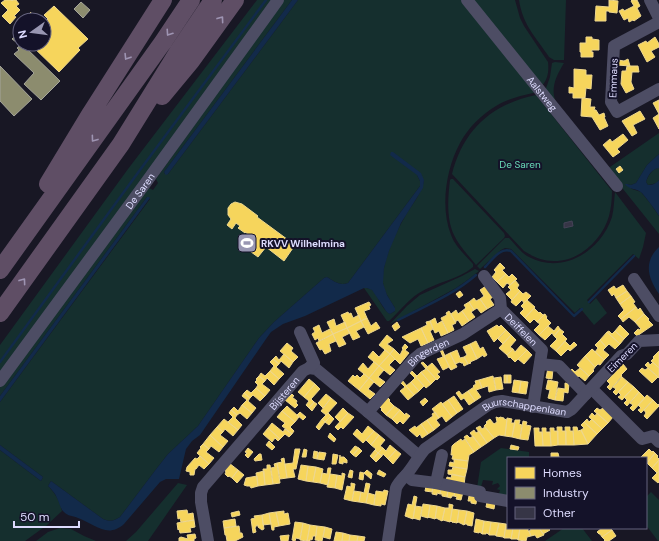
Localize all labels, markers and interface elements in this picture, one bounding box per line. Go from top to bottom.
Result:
north arrow [12,12,52,52]
one-way arrow [216,16,224,23]
one-way arrow [167,28,174,35]
text: N [15,29,30,40]
one-way arrow [125,52,132,59]
street label: Emmaus [606,58,621,98]
street label: Aalstweg [524,73,560,114]
one-way arrow [92,134,99,141]
park label: De Saren [499,158,541,171]
street label: De Saren [123,170,158,212]
sports icon: RKVV Wilhelmina [236,232,258,254]
place label: RKVV Wilhelmina [261,237,345,250]
one-way arrow [18,278,26,285]
street label: Deiffelen [502,311,540,349]
street label: Bingerden [405,335,452,369]
street label: Eimeren [604,339,640,375]
street label: Bijsteren [266,374,303,413]
street label: Buurschappenlaan [480,395,568,419]
legend [507,457,647,529]
text: Homes [543,465,582,481]
text: Industry [543,485,589,501]
scale bar [14,503,79,529]
text: Other [543,505,576,521]
text: 50 m [20,509,49,525]

